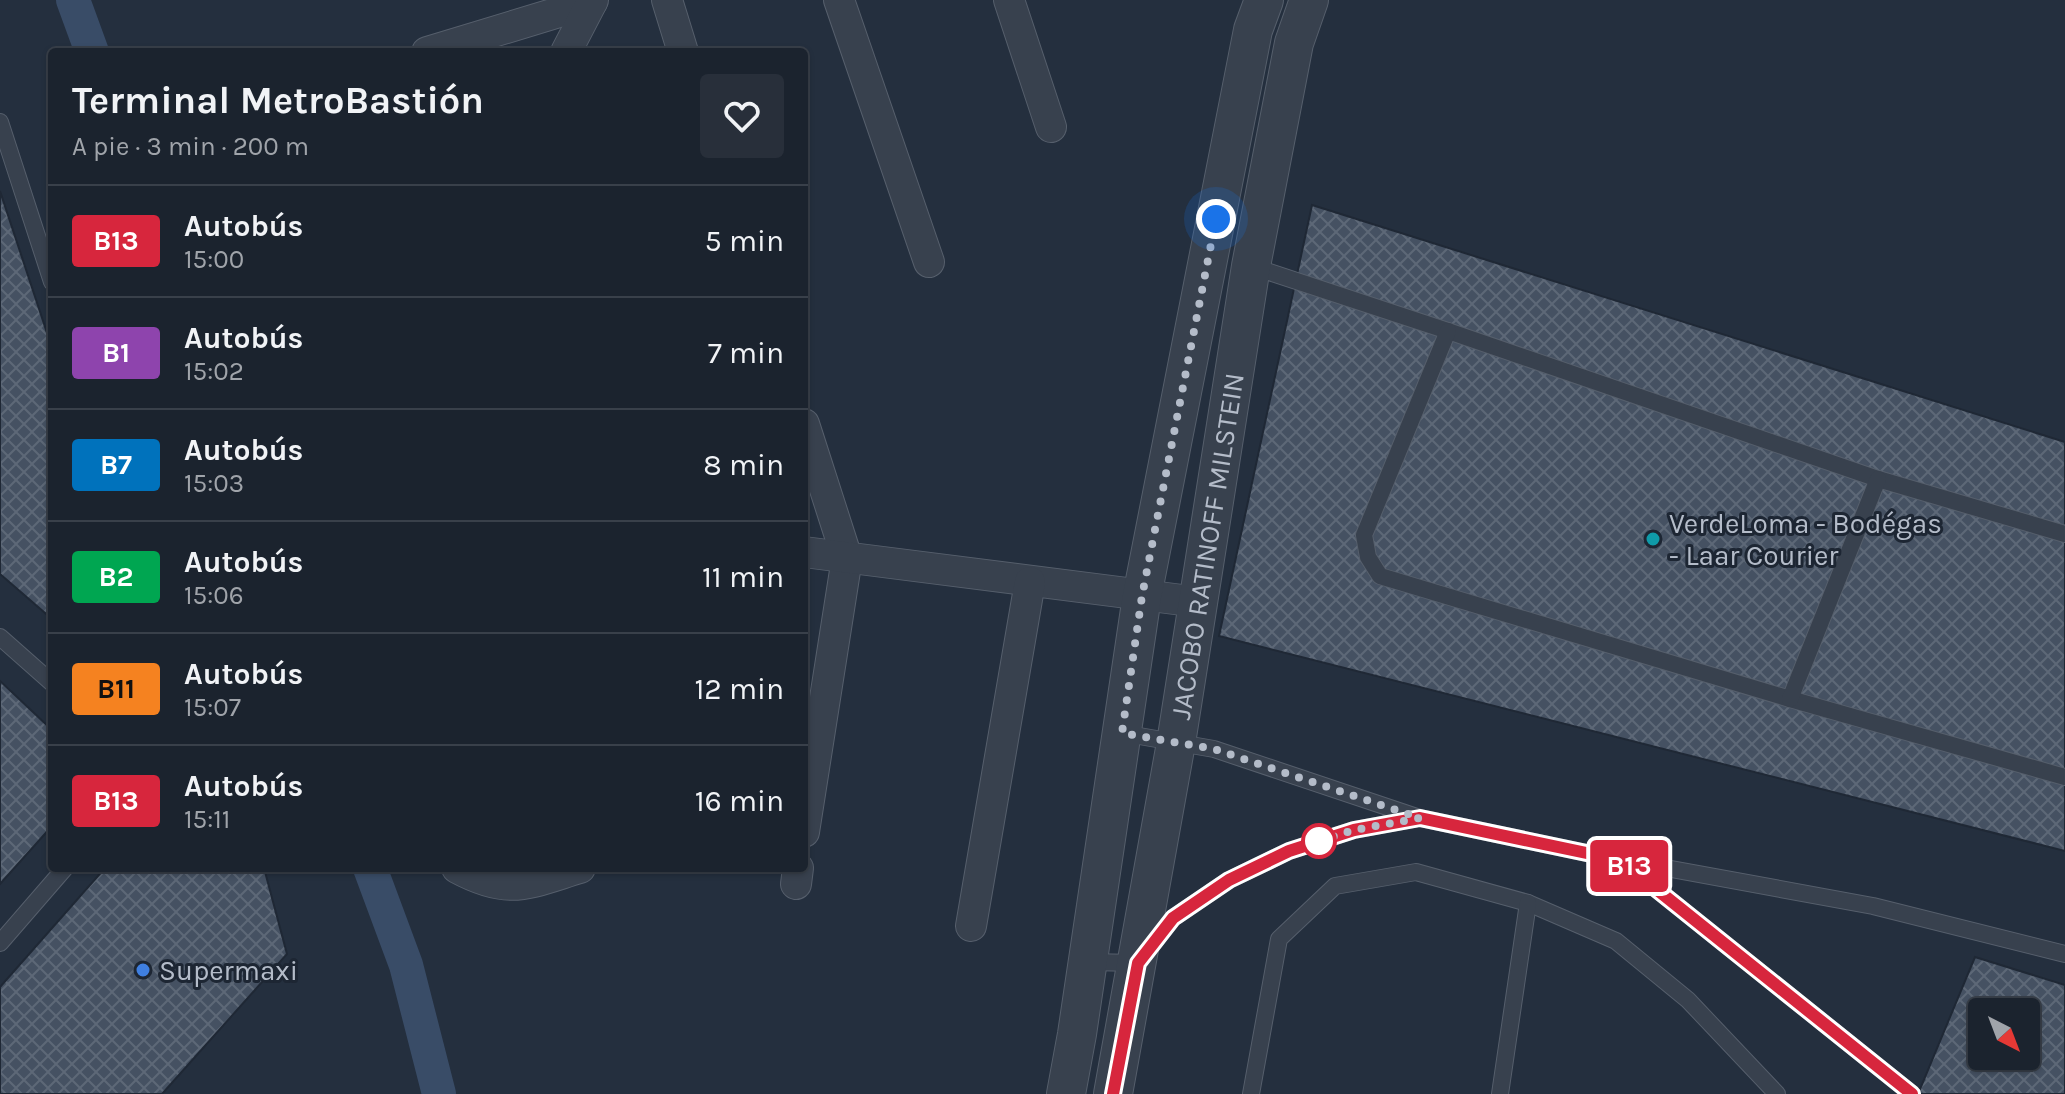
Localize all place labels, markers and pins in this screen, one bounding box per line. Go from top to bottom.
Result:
place label: VerdeLoma - Bodégas - Laar Courier [1669,507,1942,572]
marker: VerdeLoma - Bodégas - Laar Courier [1644,530,1662,548]
unlabelled marker [1302,824,1336,858]
place label: Supermaxi [159,954,298,987]
marker: Supermaxi [134,961,152,979]

